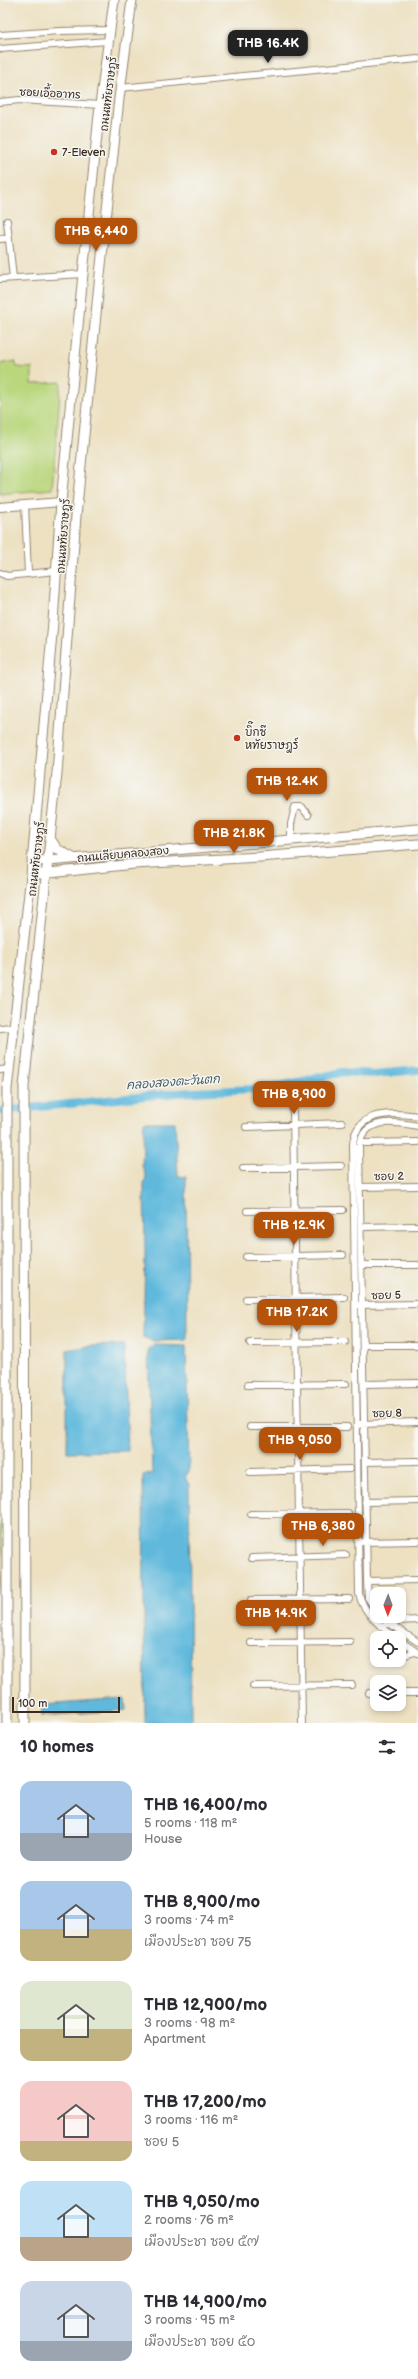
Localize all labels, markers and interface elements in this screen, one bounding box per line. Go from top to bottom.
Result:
pin: THB 16.4K [222,30,314,64]
text: THB 16.4K [237,35,299,51]
street label: ถนนหทัยราษฎร์ [95,55,121,132]
street label: ซอยเอื้ออาทร [19,80,82,102]
place label: 7-Eleven [62,146,105,159]
marker: 7-Eleven [49,147,59,157]
pin: THB 6,440 [50,218,142,252]
text: THB 6,440 [64,223,128,239]
street label: ถนนหทัยราษฎร์ [52,498,74,574]
place label: บิ๊กซี หทัยราษฎร์ [245,721,299,753]
marker: บิ๊กซี หทัยราษฎร์ [232,733,242,743]
pin: THB 12.4K [241,768,333,802]
text: THB 12.4K [256,773,318,789]
street label: ถนนหทัยราษฎร์ [23,820,49,897]
pin: THB 21.8K [188,820,280,854]
text: THB 21.8K [203,825,265,841]
street label: ถนนเลียบคลองสอง [77,843,169,865]
water label: คลองสองตะวันตก [126,1072,221,1093]
pin: THB 8,900 [248,1081,340,1115]
text: THB 8,900 [262,1086,326,1102]
street label: ซอย 2 [374,1170,405,1183]
pin: THB 12.9K [248,1212,340,1246]
text: THB 12.9K [263,1217,325,1233]
street label: ซอย 5 [371,1289,401,1302]
pin: THB 17.2K [251,1299,343,1333]
text: THB 17.2K [266,1304,328,1320]
street label: ซอย 8 [372,1407,402,1420]
pin: THB 9,050 [254,1427,346,1461]
text: THB 9,050 [268,1432,332,1448]
pin: THB 6,380 [277,1513,369,1547]
text: THB 6,380 [291,1518,355,1534]
north arrow [370,1587,406,1623]
map controls [370,1587,406,1711]
pin: THB 14.9K [230,1600,322,1634]
text: THB 14.9K [245,1605,307,1621]
button: locate [370,1631,406,1667]
button: layers [370,1675,406,1711]
scale bar [12,1695,120,1714]
text: 100 m [18,1697,47,1710]
icon: filters [376,1736,398,1758]
text: 10 homes [20,1737,94,1757]
text: THB 16,400/mo [144,1795,267,1815]
icon: home [52,1797,100,1845]
text: 5 rooms · 118 m² [144,1815,237,1831]
text: House [144,1831,182,1847]
text: THB 8,900/mo [144,1892,260,1912]
icon: home [52,1897,100,1945]
text: 3 rooms · 74 m² [144,1912,234,1928]
text: เมืองประชา ซอย 75 [144,1934,251,1950]
text: THB 12,900/mo [144,1995,267,2015]
icon: home [52,1997,100,2045]
text: 3 rooms · 98 m² [144,2015,235,2031]
text: Apartment [144,2031,205,2047]
text: THB 17,200/mo [144,2092,266,2112]
icon: home [52,2097,100,2145]
text: 3 rooms · 116 m² [144,2112,238,2128]
text: ซอย 5 [144,2134,179,2150]
text: THB 9,050/mo [144,2192,260,2212]
icon: home [52,2197,100,2245]
text: 2 rooms · 76 m² [144,2212,234,2228]
text: เมืองประชา ซอย ๕๗ [144,2234,259,2250]
text: THB 14,900/mo [144,2292,267,2312]
icon: home [52,2297,100,2345]
text: 3 rooms · 95 m² [144,2312,235,2328]
text: เมืองประชา ซอย ๕๐ [144,2334,255,2350]

